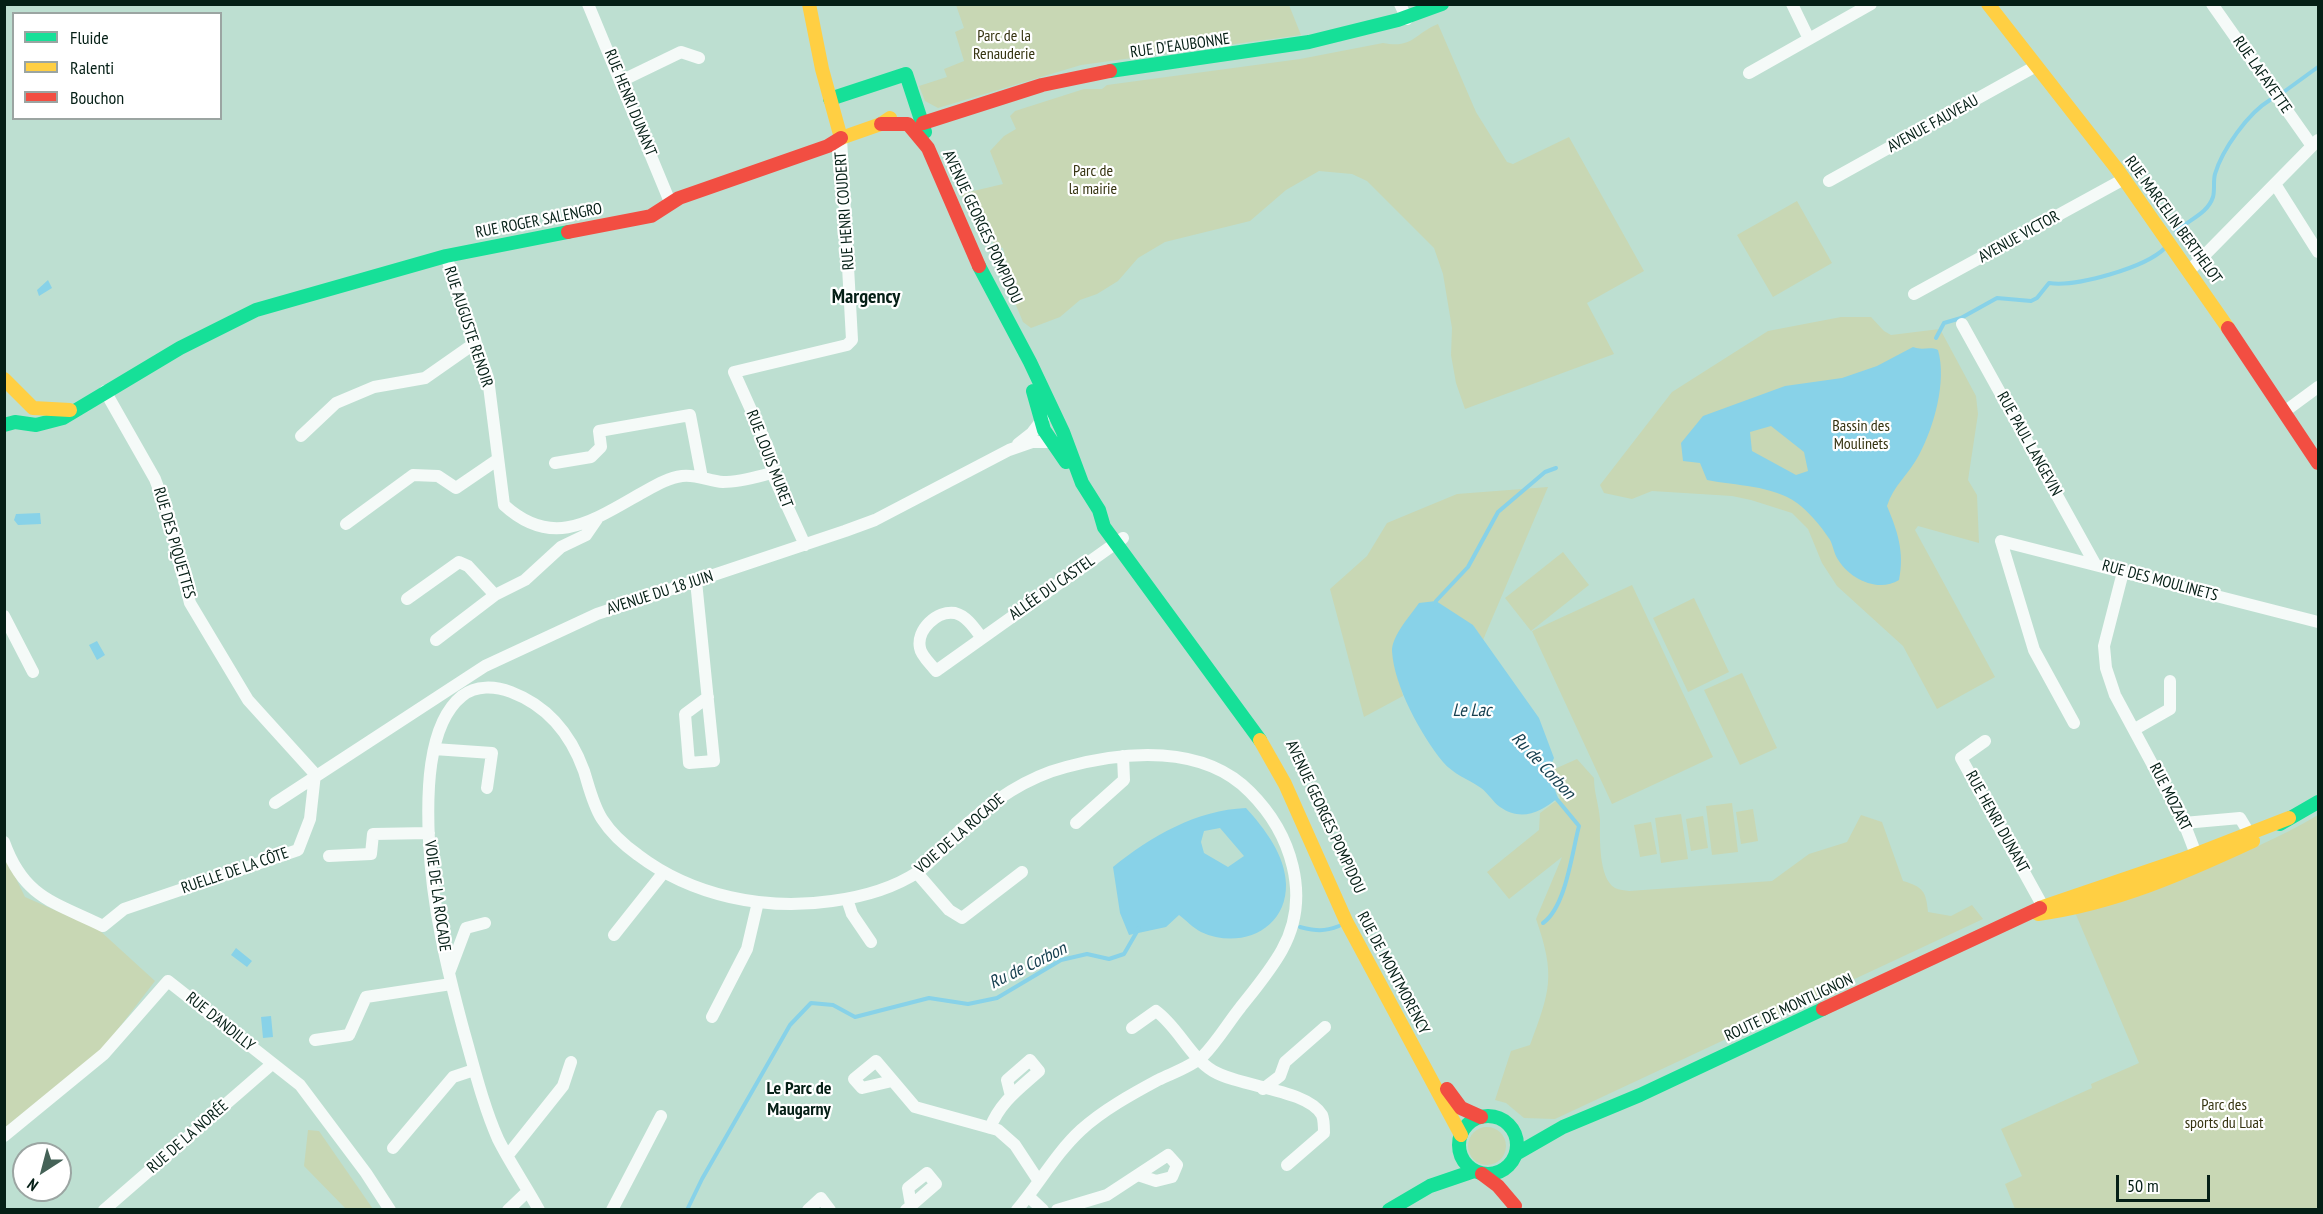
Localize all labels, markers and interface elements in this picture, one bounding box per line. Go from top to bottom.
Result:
legend [12,12,222,120]
text: Fluide [70,26,109,49]
park label: Parc de la Renauderie [973,26,1035,64]
street label: RUE D'EAUBONNE [1129,30,1231,62]
street label: RUE LAFAYETTE [2228,33,2296,117]
street label: RUE HENRI DUNANT [600,47,660,159]
text: Ralenti [70,56,114,79]
text: Bouchon [70,86,124,109]
street label: AVENUE FAUVEAU [1884,91,1982,157]
street label: AVENUE GEORGES POMPIDOU [938,147,1026,307]
street label: RUE HENRI COUDERT [831,151,859,271]
street label: RUE MARCELIN BERTHELOT [2120,153,2226,287]
park label: Parc de la mairie [1069,161,1117,199]
street label: RUE ROGER SALENGRO [474,199,604,243]
street label: AVENUE VICTOR [1975,207,2063,267]
street label: RUE AUGUSTE RENOIR [439,264,497,390]
district label: Margency [832,285,900,309]
street label: RUE PAUL LANGEVIN [1992,389,2066,499]
street label: RUE LOUIS MURET [742,407,796,511]
park label: Bassin des Moulinets [1832,416,1890,454]
street label: RUE DES PIQUETTES [149,485,199,601]
street label: ALLÉE DU CASTEL [1005,551,1099,625]
street label: RUE DES MOULINETS [2100,556,2220,606]
street label: AVENUE DU 18 JUIN [604,567,716,619]
water label: Le Lac [1453,700,1491,722]
water label: Ru de Corbon [1507,728,1579,804]
street label: AVENUE GEORGES POMPIDOU [1281,737,1369,897]
street label: RUE MOZART [2145,760,2195,834]
street label: RUE HENRI DUNANT [1961,768,2033,876]
street label: VOIE DE LA ROCADE [911,790,1009,878]
street label: VOIE DE LA ROCADE [420,839,454,953]
street label: RUELLE DE LA CÔTE [179,844,291,898]
street label: RUE DE MONTMORENCY [1353,908,1433,1038]
water label: Ru de Corbon [986,938,1070,994]
street label: ROUTE DE MONTLIGNON [1722,970,1856,1046]
street label: RUE D'ANDILLY [182,988,258,1056]
district label: Le Parc de Maugarny [766,1078,832,1120]
park label: Parc des sports du Luat [2185,1095,2263,1133]
street label: RUE DE LA NORÉE [143,1096,233,1178]
north arrow [12,1142,72,1202]
scale bar [2119,1163,2214,1201]
text: N [23,1174,42,1196]
text: 50 m [2127,1174,2159,1197]

